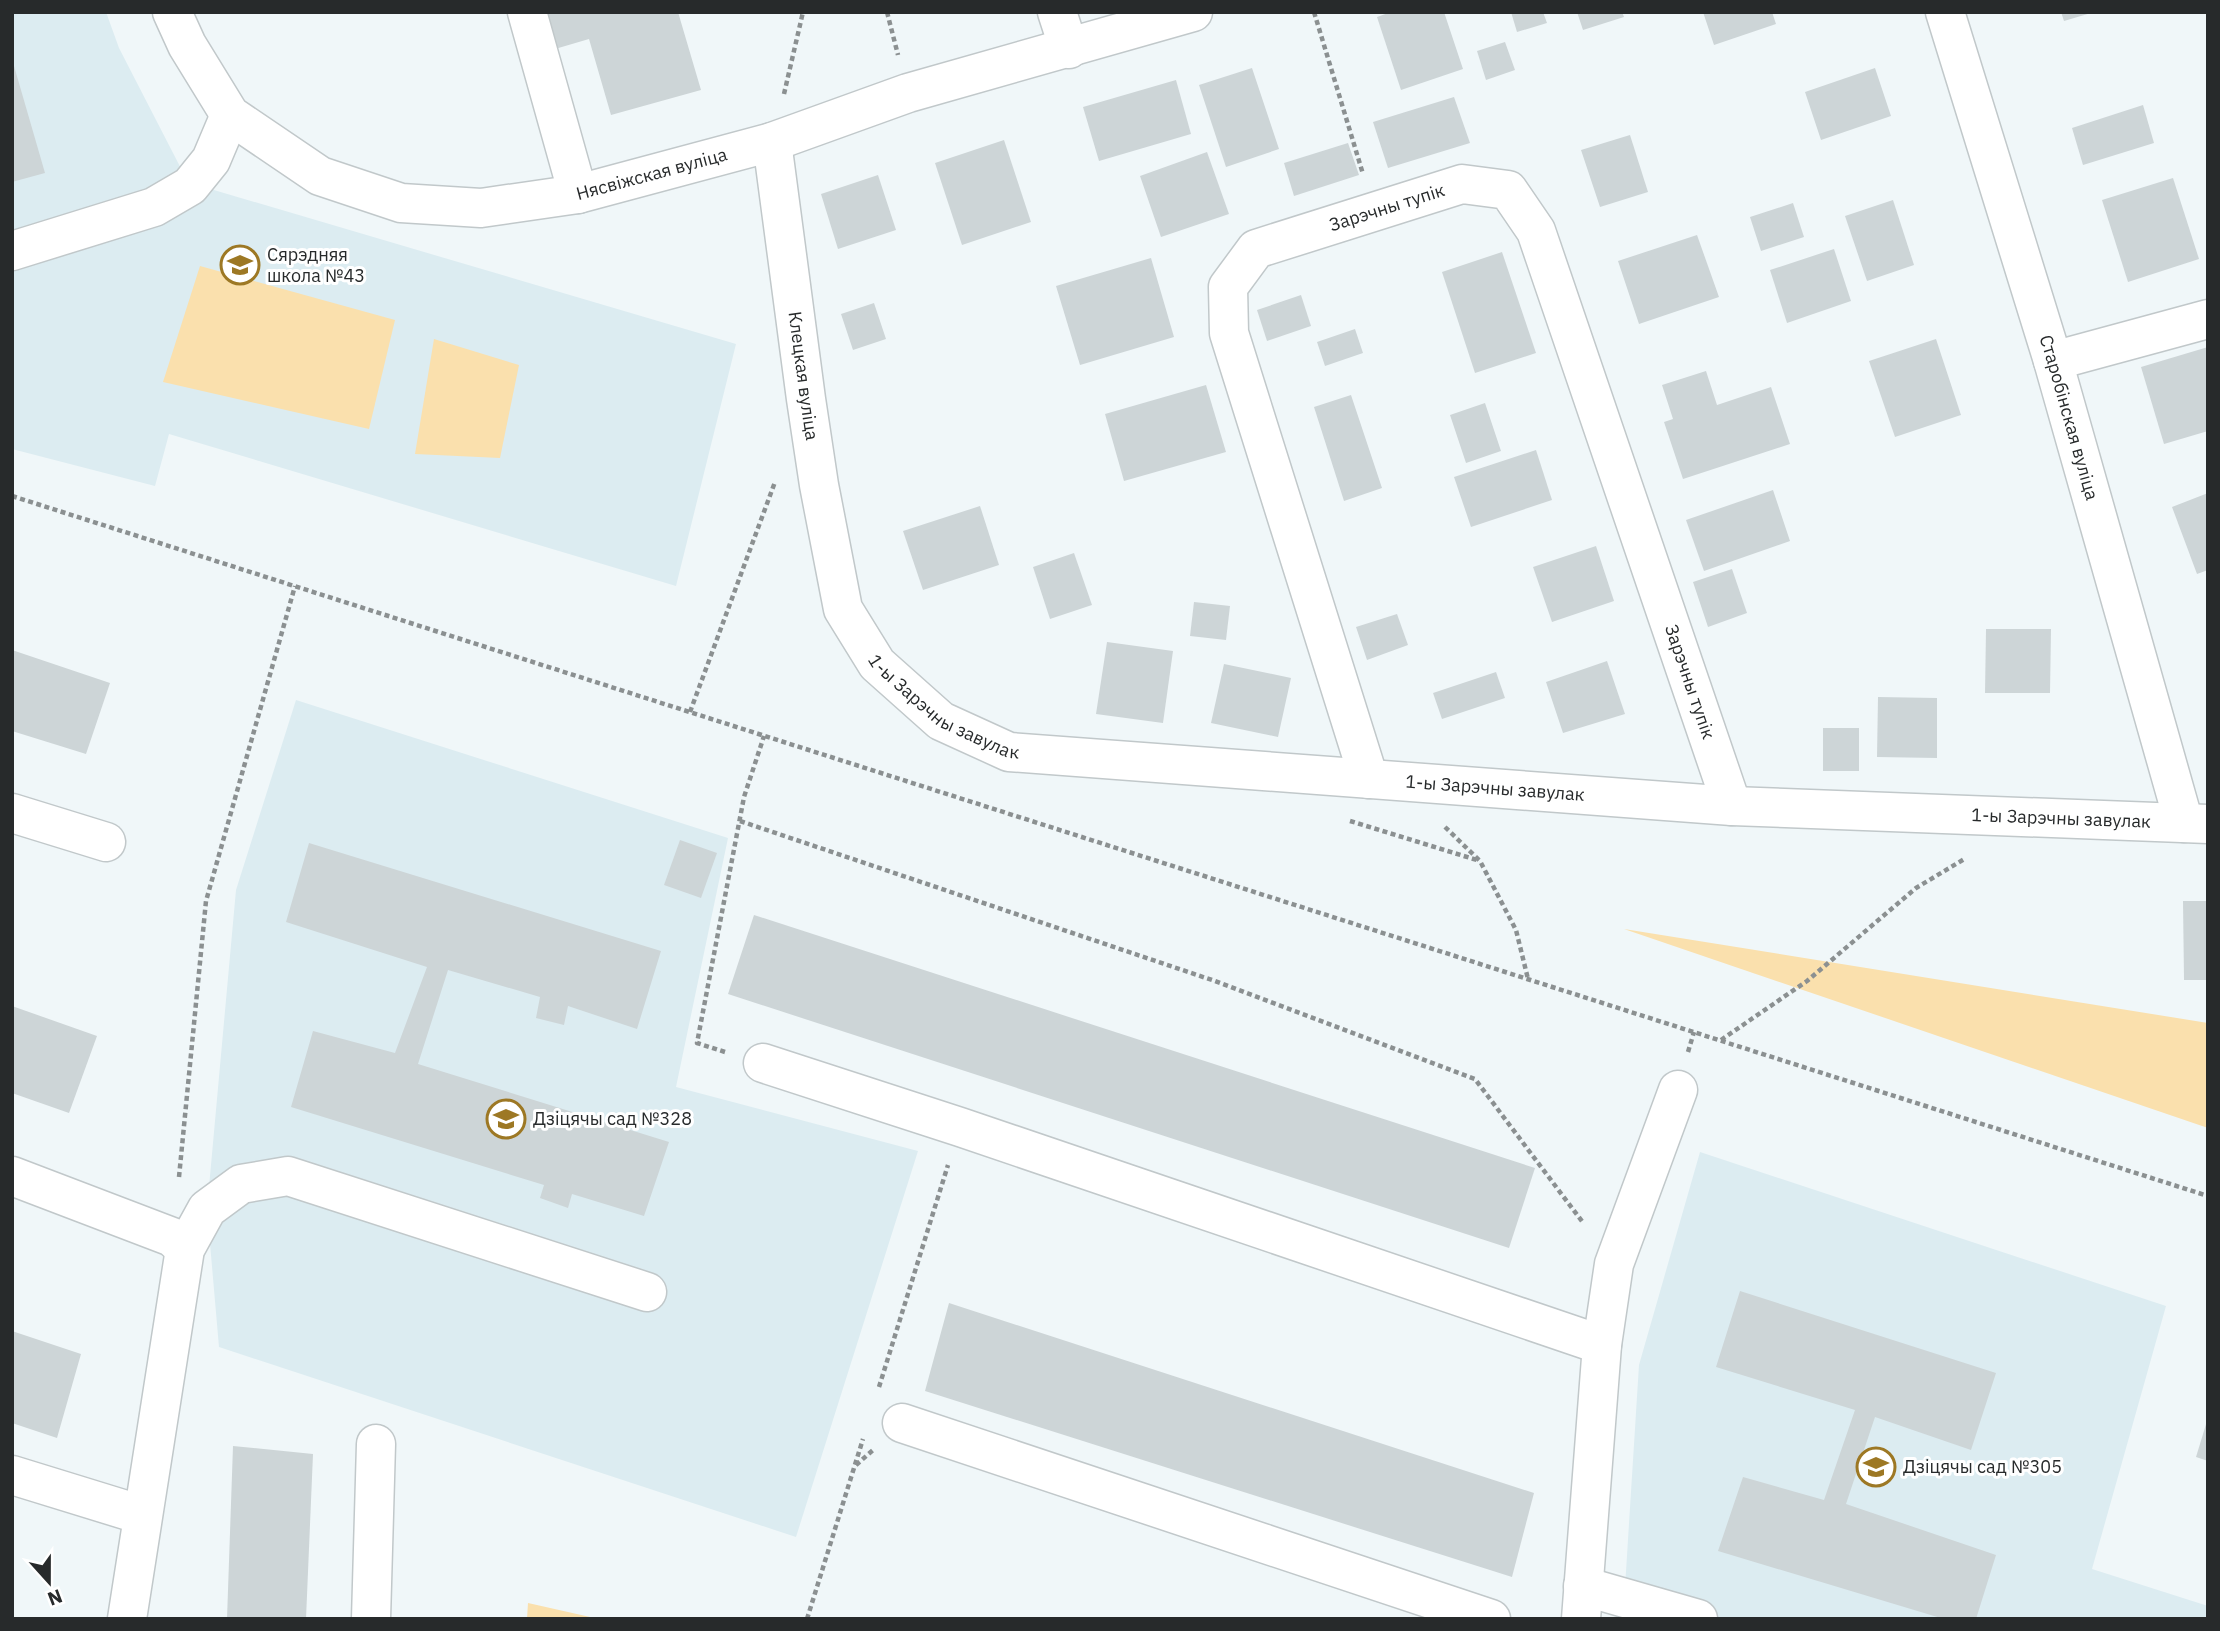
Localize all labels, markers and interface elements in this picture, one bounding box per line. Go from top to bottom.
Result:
street label: Нясвіжская вуліца [573,142,730,205]
street label: Зарэчны тупік [1326,178,1448,236]
place label: Сярэдняя школа №43 [267,243,365,287]
school or university icon: Сярэдняя школа №43 [219,244,261,286]
street label: Клецкая вуліца [784,310,824,442]
street label: Старобінская вуліца [2035,332,2104,503]
street label: Зарэчны тупік [1660,621,1720,742]
street label: 1-ы Зарэчны завулак [863,650,1020,764]
street label: 1-ы Зарэчны завулак [1405,770,1586,806]
street label: 1-ы Зарэчны завулак [1971,803,2151,833]
school or university icon: Дзіцячы сад №328 [485,1098,527,1140]
place label: Дзіцячы сад №328 [533,1107,692,1130]
school or university icon: Дзіцячы сад №305 [1855,1446,1897,1488]
place label: Дзіцячы сад №305 [1903,1455,2062,1478]
north arrow [14,1547,84,1617]
text: N [44,1584,66,1612]

